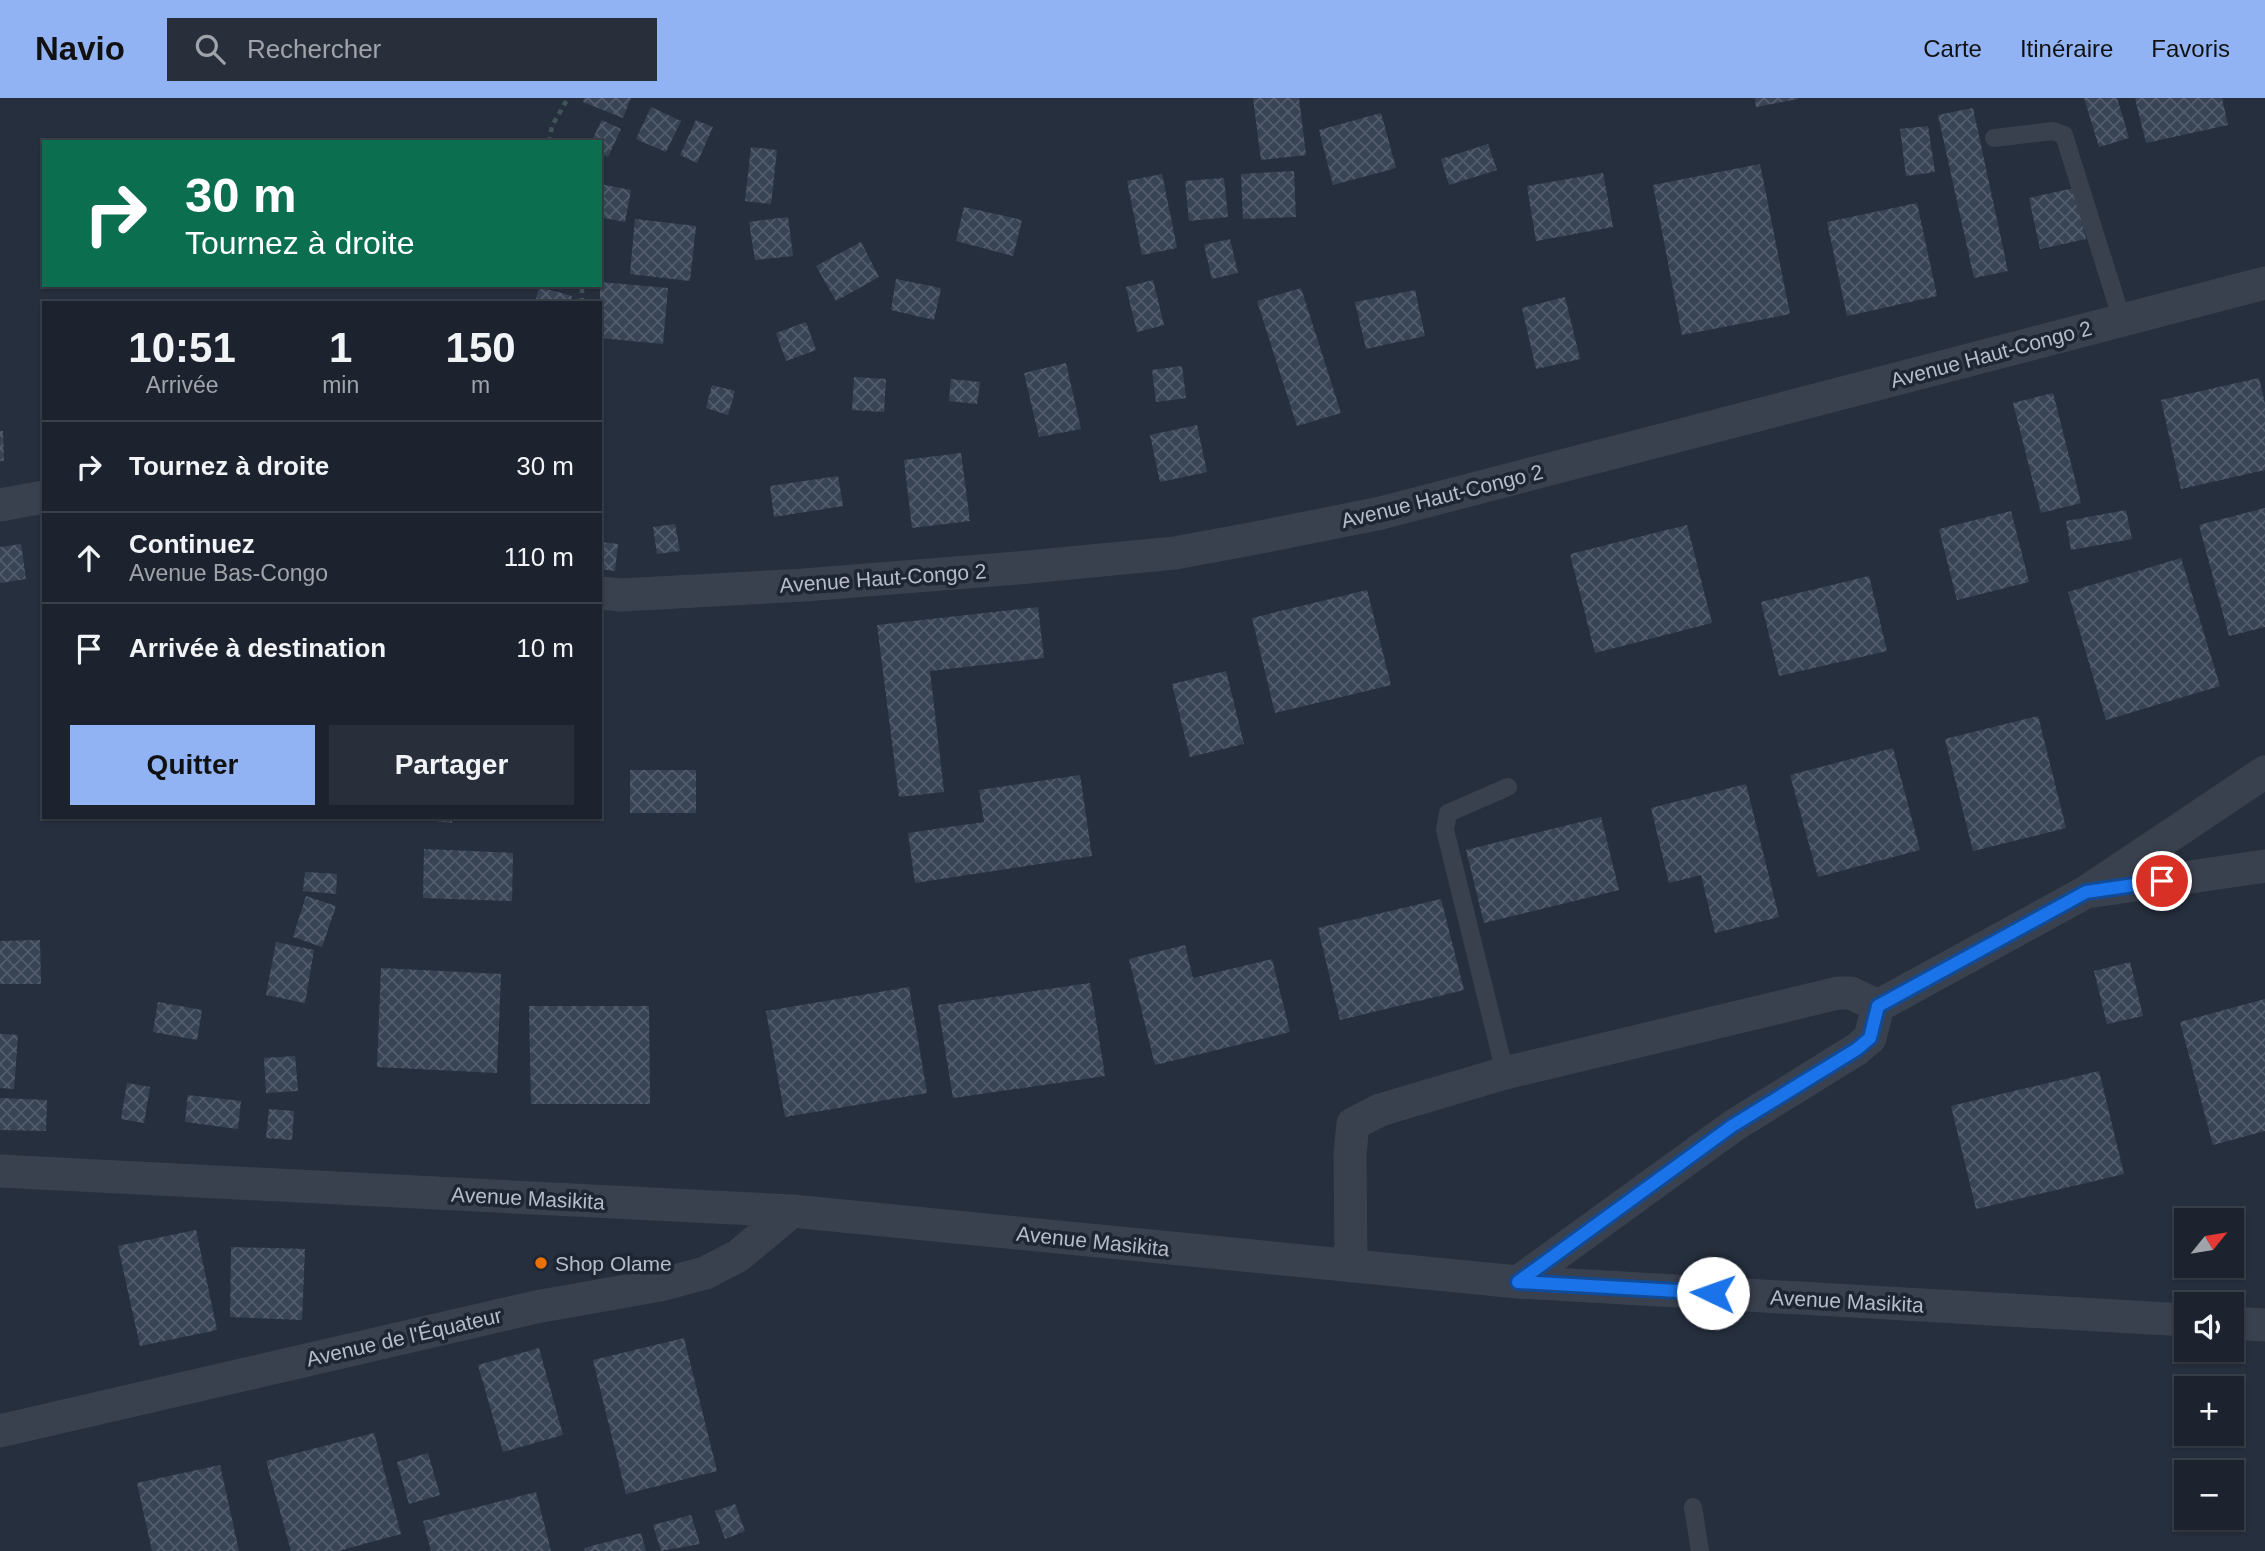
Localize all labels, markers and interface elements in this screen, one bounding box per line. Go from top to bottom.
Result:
search box [167,18,657,81]
text: Navio [35,30,125,67]
icon: search [191,30,229,68]
text: Rechercher [247,34,381,64]
text: Carte [1923,35,1982,62]
text: Itinéraire [2020,35,2113,62]
text: Favoris [2151,35,2230,62]
icon: right [70,168,161,259]
text: 30 m [185,168,297,222]
text: Tournez à droite [185,225,414,261]
street label: Avenue Haut-Congo 2 [1888,316,2094,392]
text: 10:51 [128,324,236,371]
text: 1 [329,324,352,371]
text: 150 [446,324,516,371]
text: Arrivée [146,372,219,398]
text: min [322,372,359,398]
text: m [471,372,490,398]
icon: right [70,448,108,486]
text: Tournez à droite [129,451,329,481]
text: 30 m [516,451,574,481]
street label: Avenue Haut-Congo 2 [1339,460,1545,532]
text: Continuez [129,529,255,559]
icon: ahead [70,539,108,577]
text: 110 m [504,542,574,572]
street label: Avenue Haut-Congo 2 [779,559,987,597]
text: Avenue Bas-Congo [129,560,328,586]
icon: arrive [70,630,108,668]
text: Arrivée à destination [129,633,386,663]
text: 10 m [516,633,574,663]
button: Quitter [70,725,315,805]
button: Partager [329,725,574,805]
pin [2132,851,2192,911]
icon: arrive [2143,862,2181,900]
street label: Avenue Masikita [451,1182,606,1214]
north arrow [2174,1208,2244,1278]
map controls [2174,1208,2244,1530]
street label: Avenue Masikita [1015,1222,1171,1261]
place label: Shop Olame [555,1252,672,1275]
marker: Shop Olame [533,1255,549,1271]
position arrow [1676,1256,1750,1330]
street label: Avenue Masikita [1770,1285,1925,1317]
button: sound [2174,1292,2244,1362]
street label: Avenue de l'Équateur [304,1303,504,1371]
button: + [2174,1376,2244,1446]
button: − [2174,1460,2244,1530]

